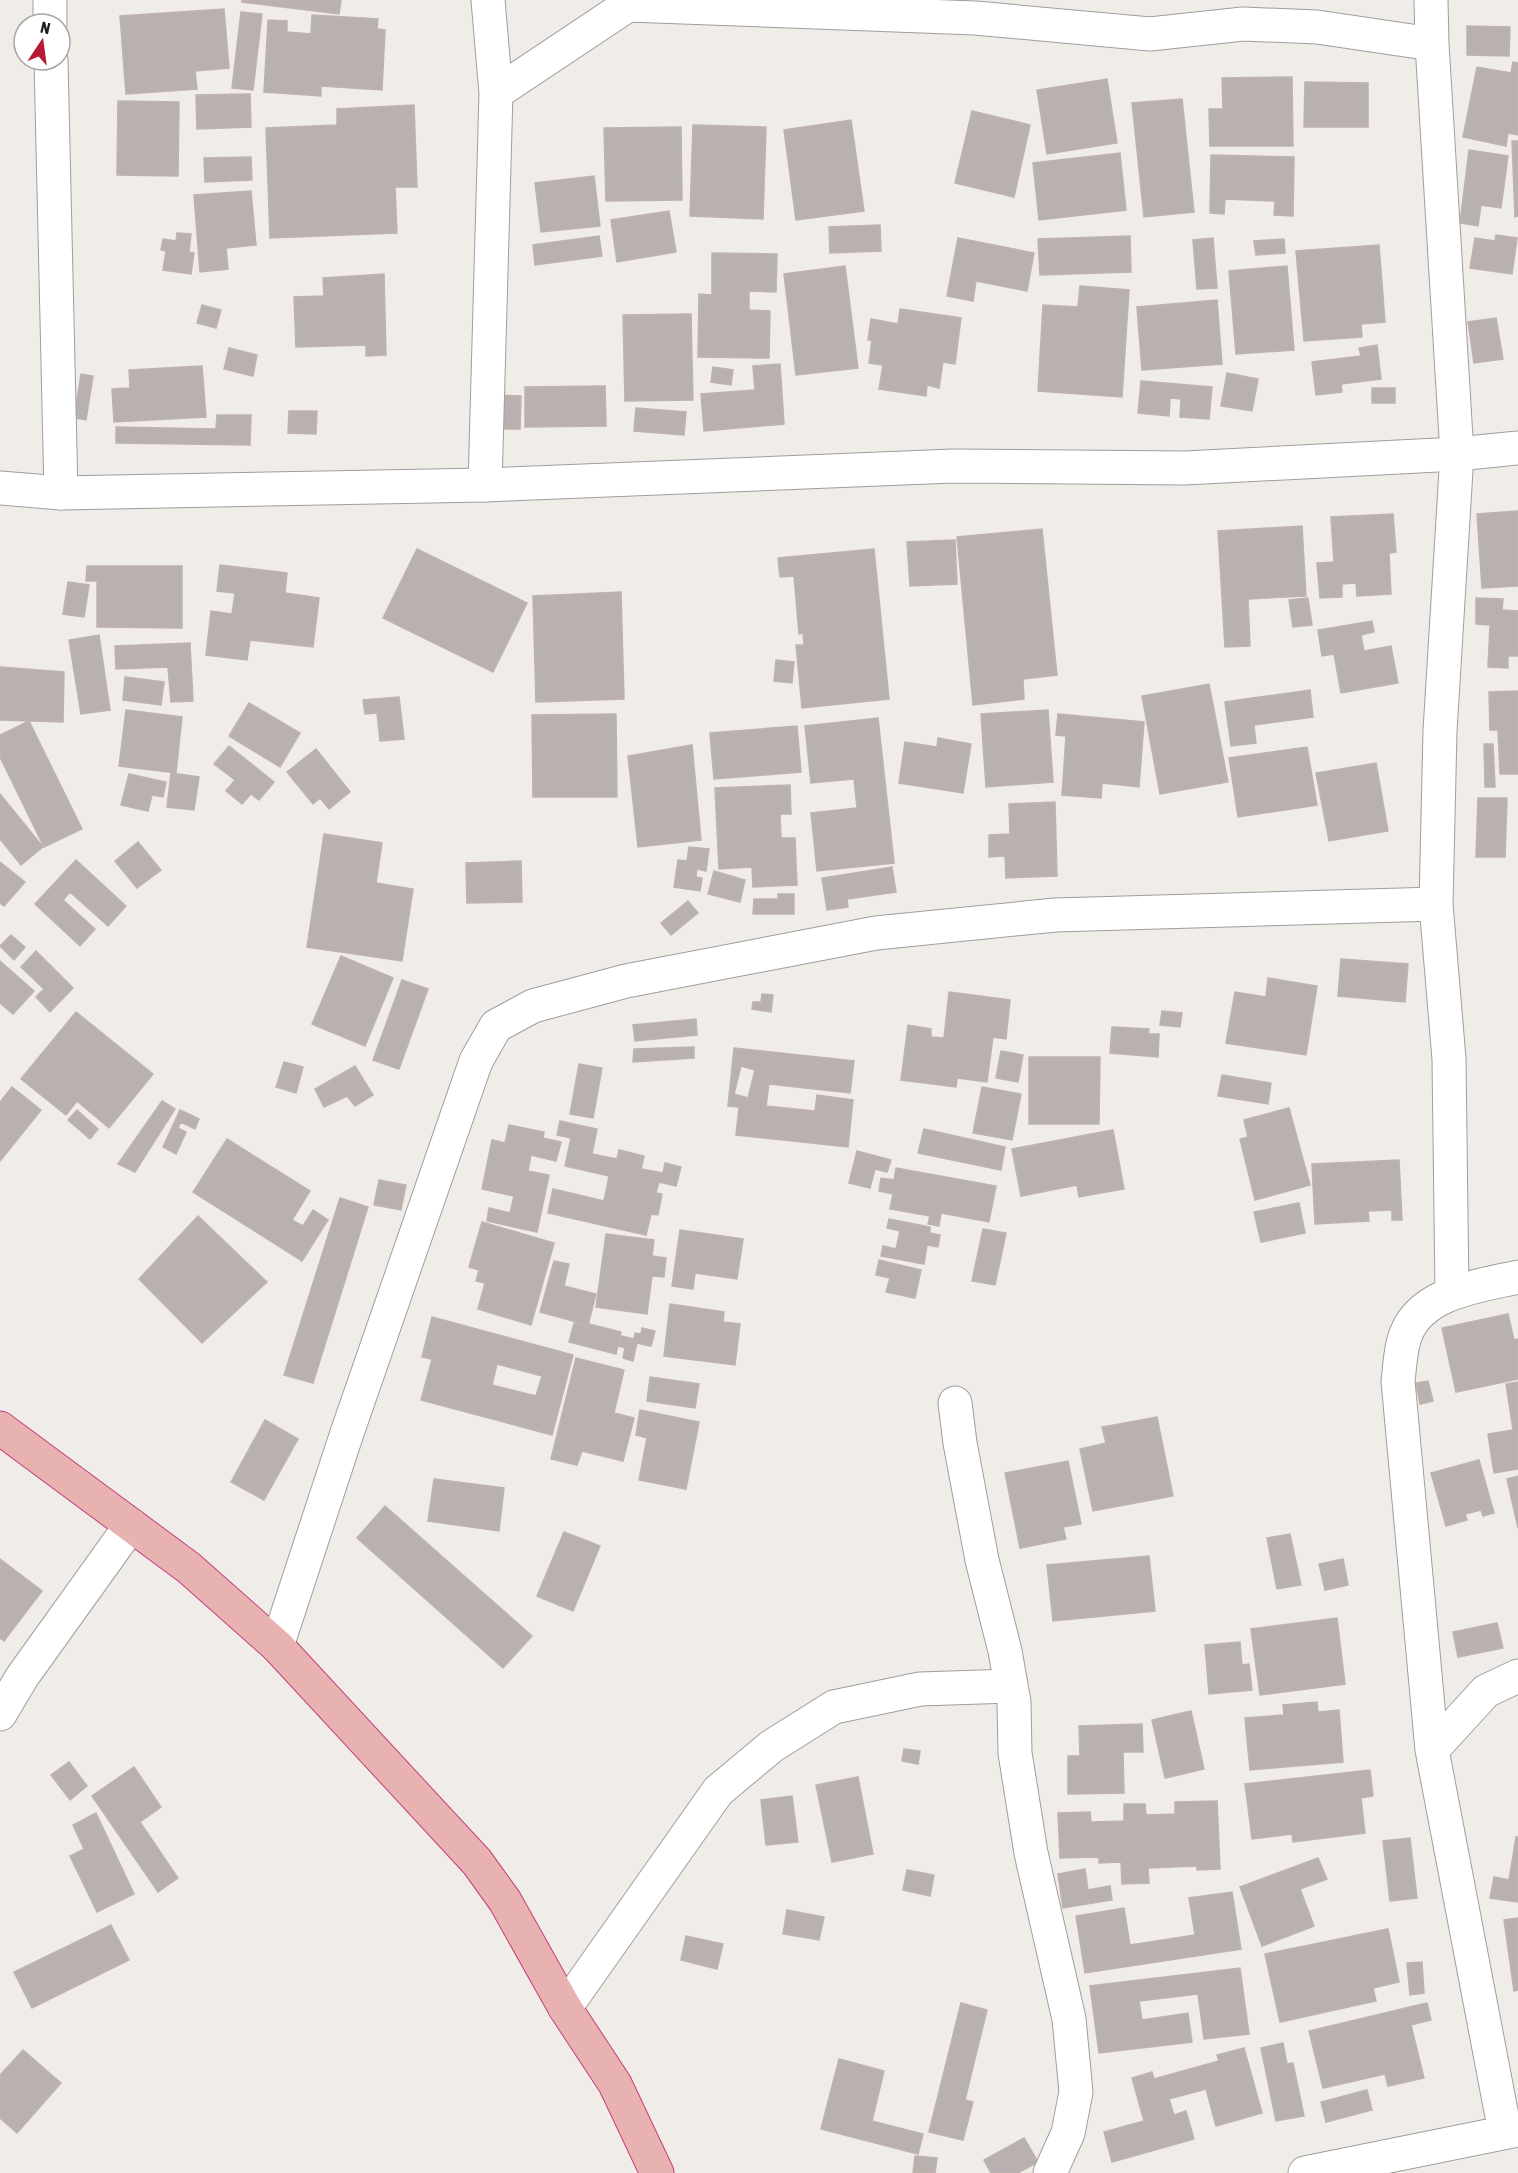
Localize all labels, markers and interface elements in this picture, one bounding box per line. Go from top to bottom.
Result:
north arrow [12,12,72,72]
text: N [39,18,52,37]

